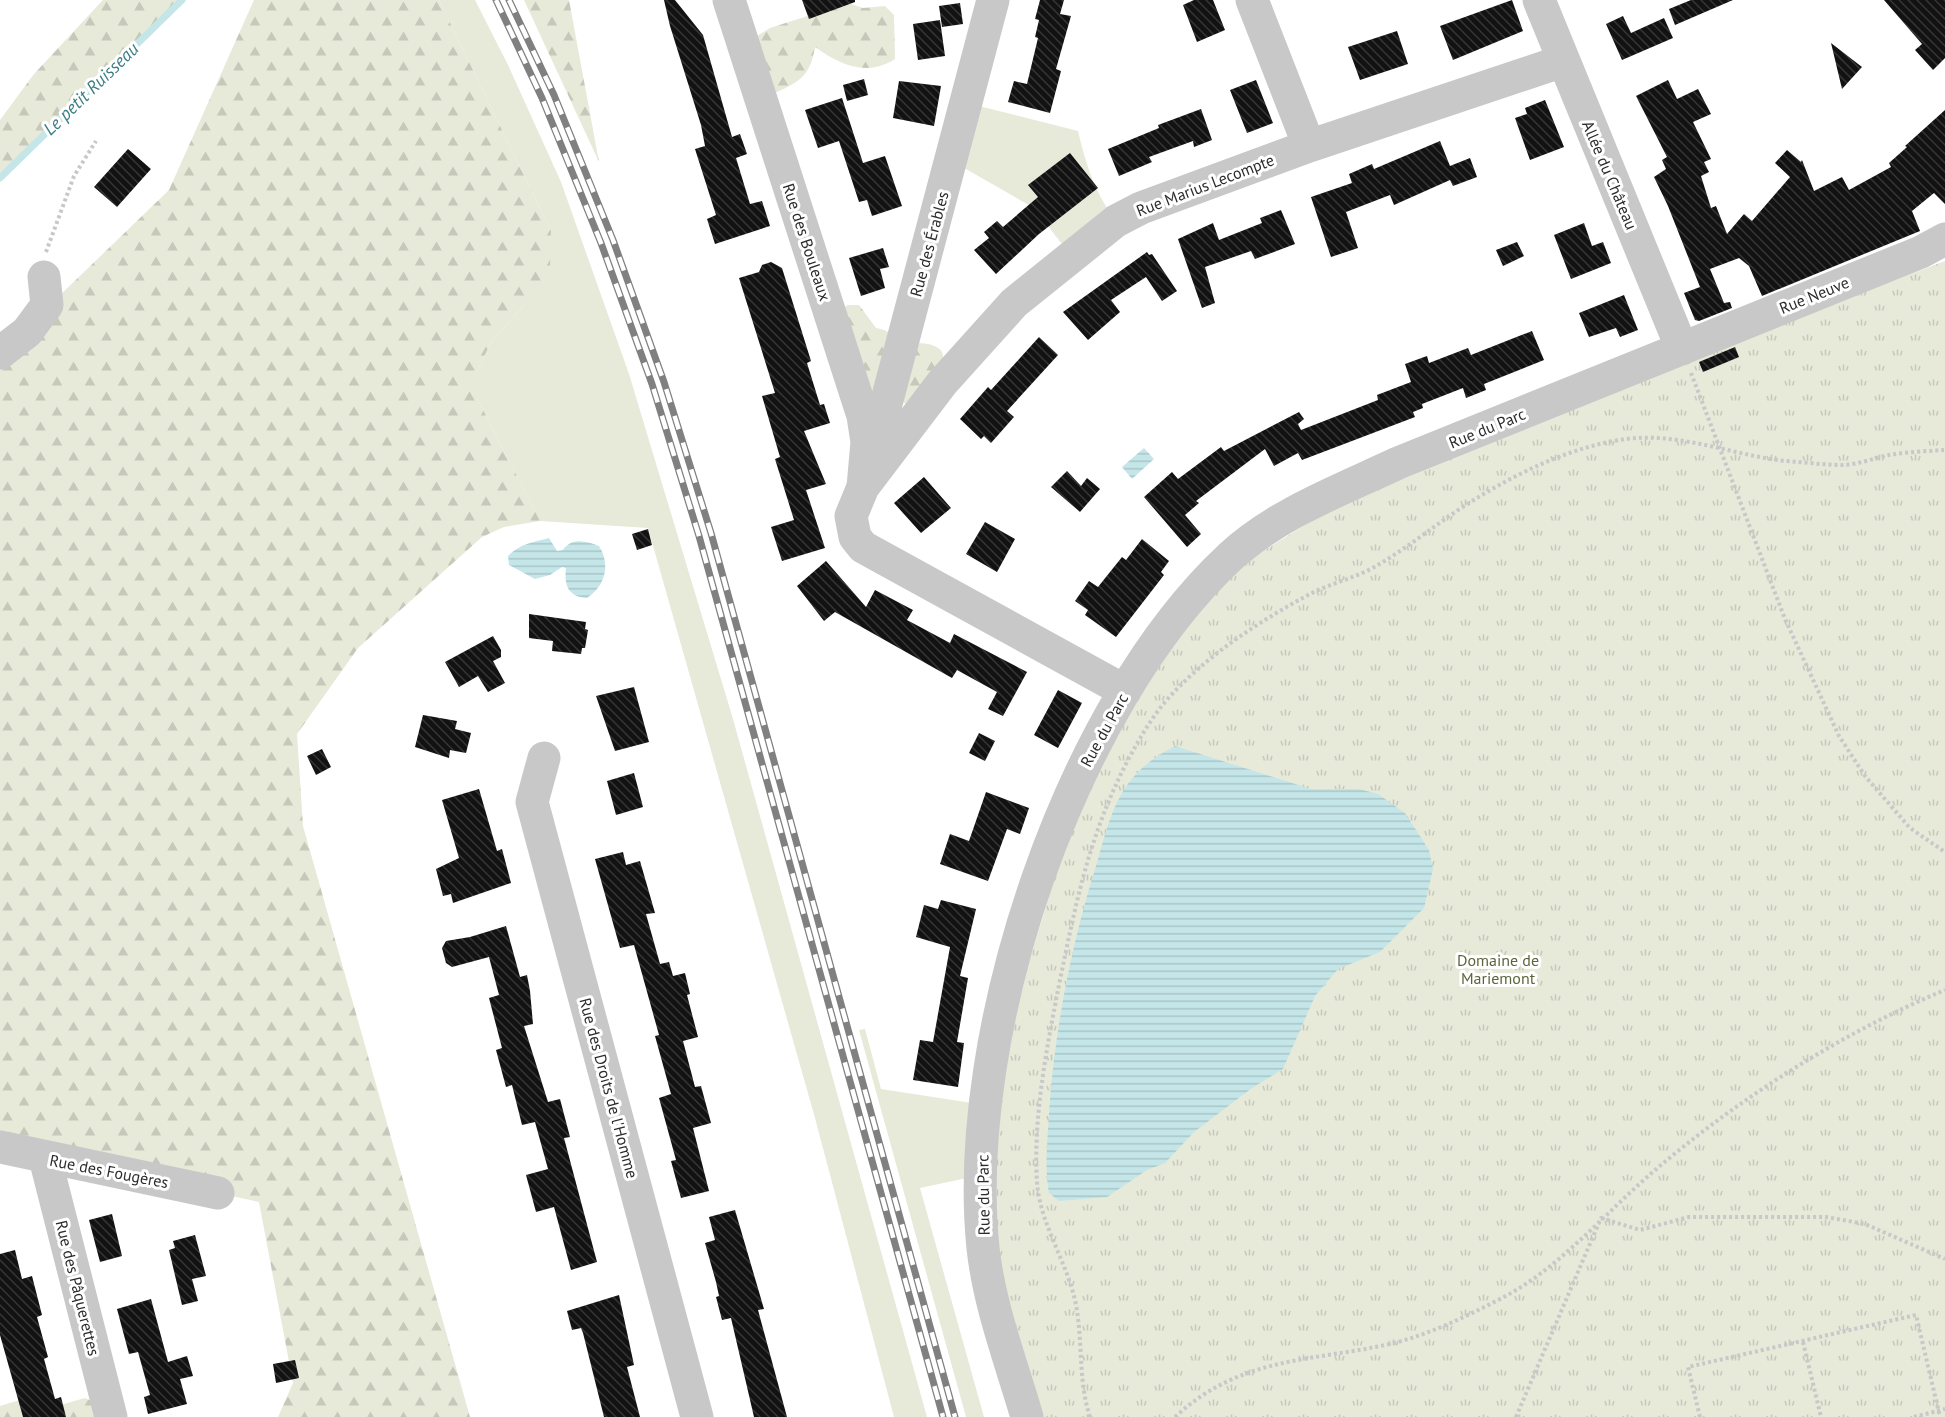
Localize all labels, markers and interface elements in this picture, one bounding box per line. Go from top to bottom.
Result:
water label: Le petit Ruisseau [38,37,143,140]
street label: Allée du Château [1578,118,1642,232]
street label: Rue Marius Lecompte [1133,149,1277,221]
street label: Rue des Bouleaux [779,181,835,303]
street label: Rue des Érables [905,189,953,299]
street label: Rue Neuve [1776,272,1852,318]
street label: Rue du Parc [1446,404,1528,452]
street label: Rue du Parc [1076,690,1132,770]
park label: Domaine de Mariemont [1457,950,1539,988]
street label: Rue des Droits de l'Homme [575,996,643,1180]
street label: Rue des Fougères [48,1150,170,1192]
street label: Rue du Parc [972,1154,994,1236]
street label: Rue des Pâquerettes [51,1218,105,1358]

